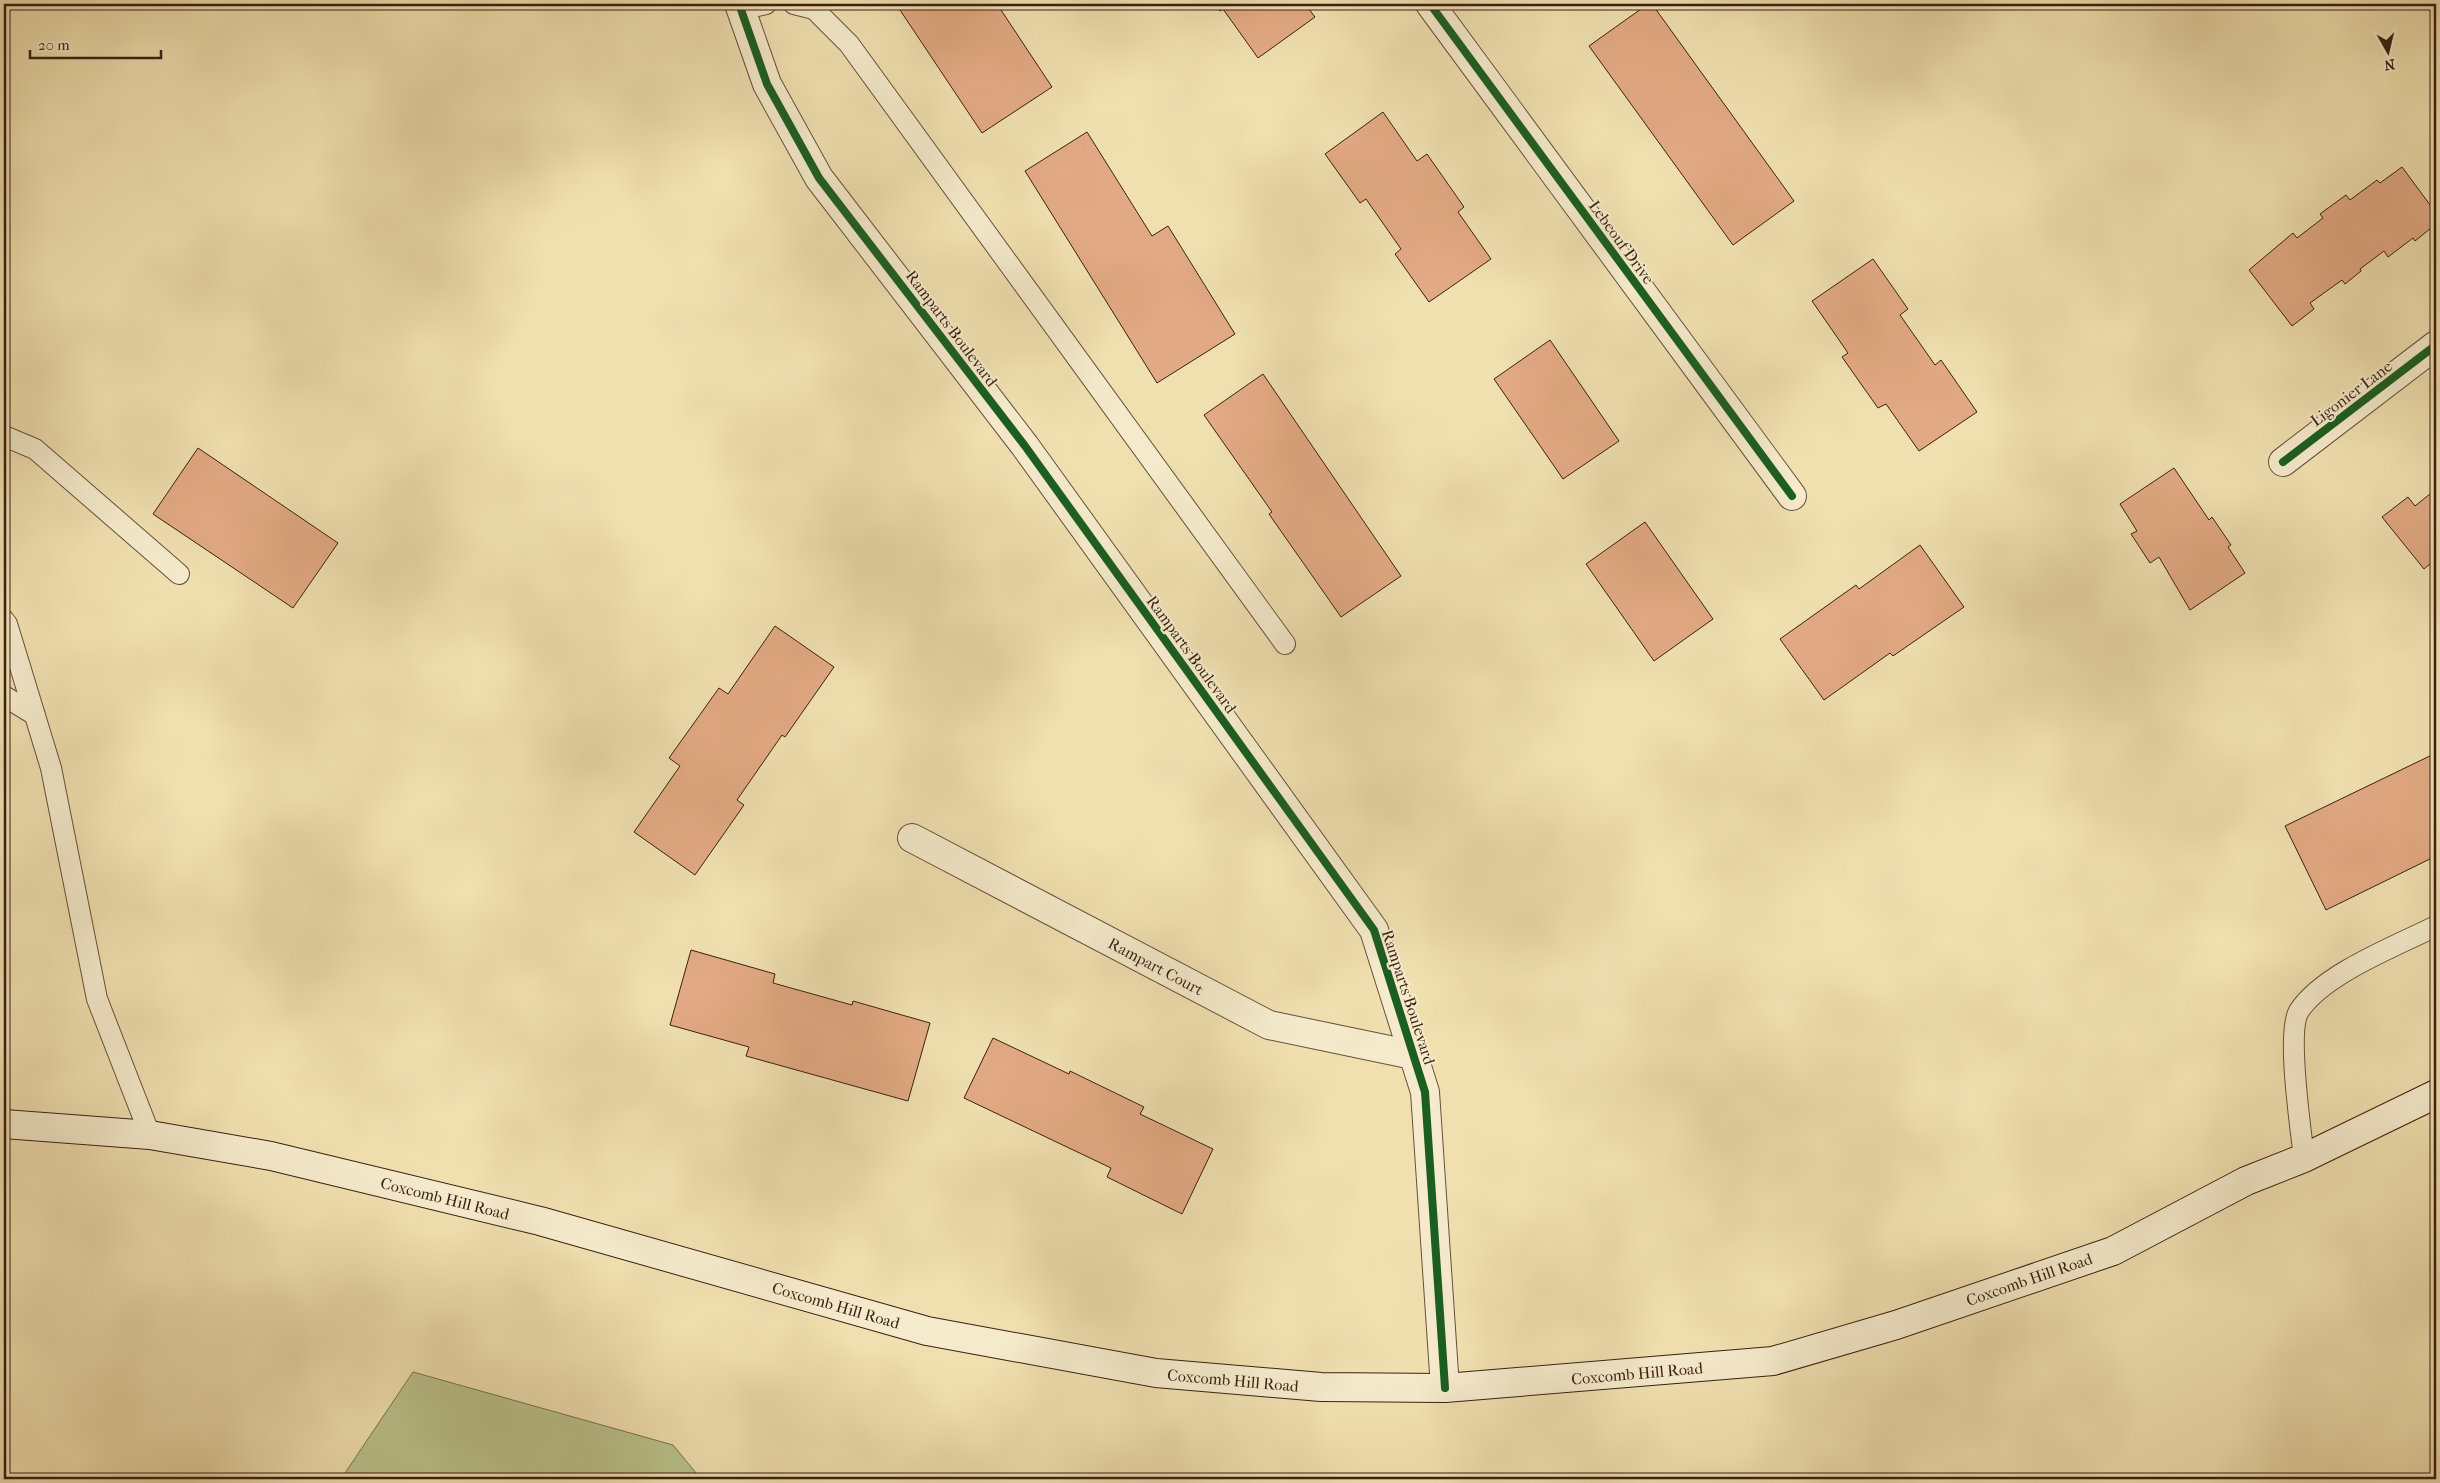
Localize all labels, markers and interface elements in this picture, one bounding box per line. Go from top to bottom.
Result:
scale bar [30,28,161,60]
north arrow [2362,28,2412,78]
text: 20 m [38,36,70,54]
text: N [2383,55,2396,74]
street label: Lebeouf Drive [1585,197,1658,288]
street label: Ramparts Boulevard [902,266,1002,390]
street label: Ligonier Lane [2307,357,2396,430]
street label: Ramparts Boulevard [1143,592,1241,717]
street label: Ramparts Boulevard [1378,927,1439,1067]
street label: Rampart Court [1105,933,1207,1000]
street label: Coxcomb Hill Road [379,1173,512,1224]
street label: Coxcomb Hill Road [1964,1249,2095,1310]
street label: Coxcomb Hill Road [770,1278,902,1333]
street label: Coxcomb Hill Road [1570,1358,1704,1389]
street label: Coxcomb Hill Road [1166,1365,1300,1396]

